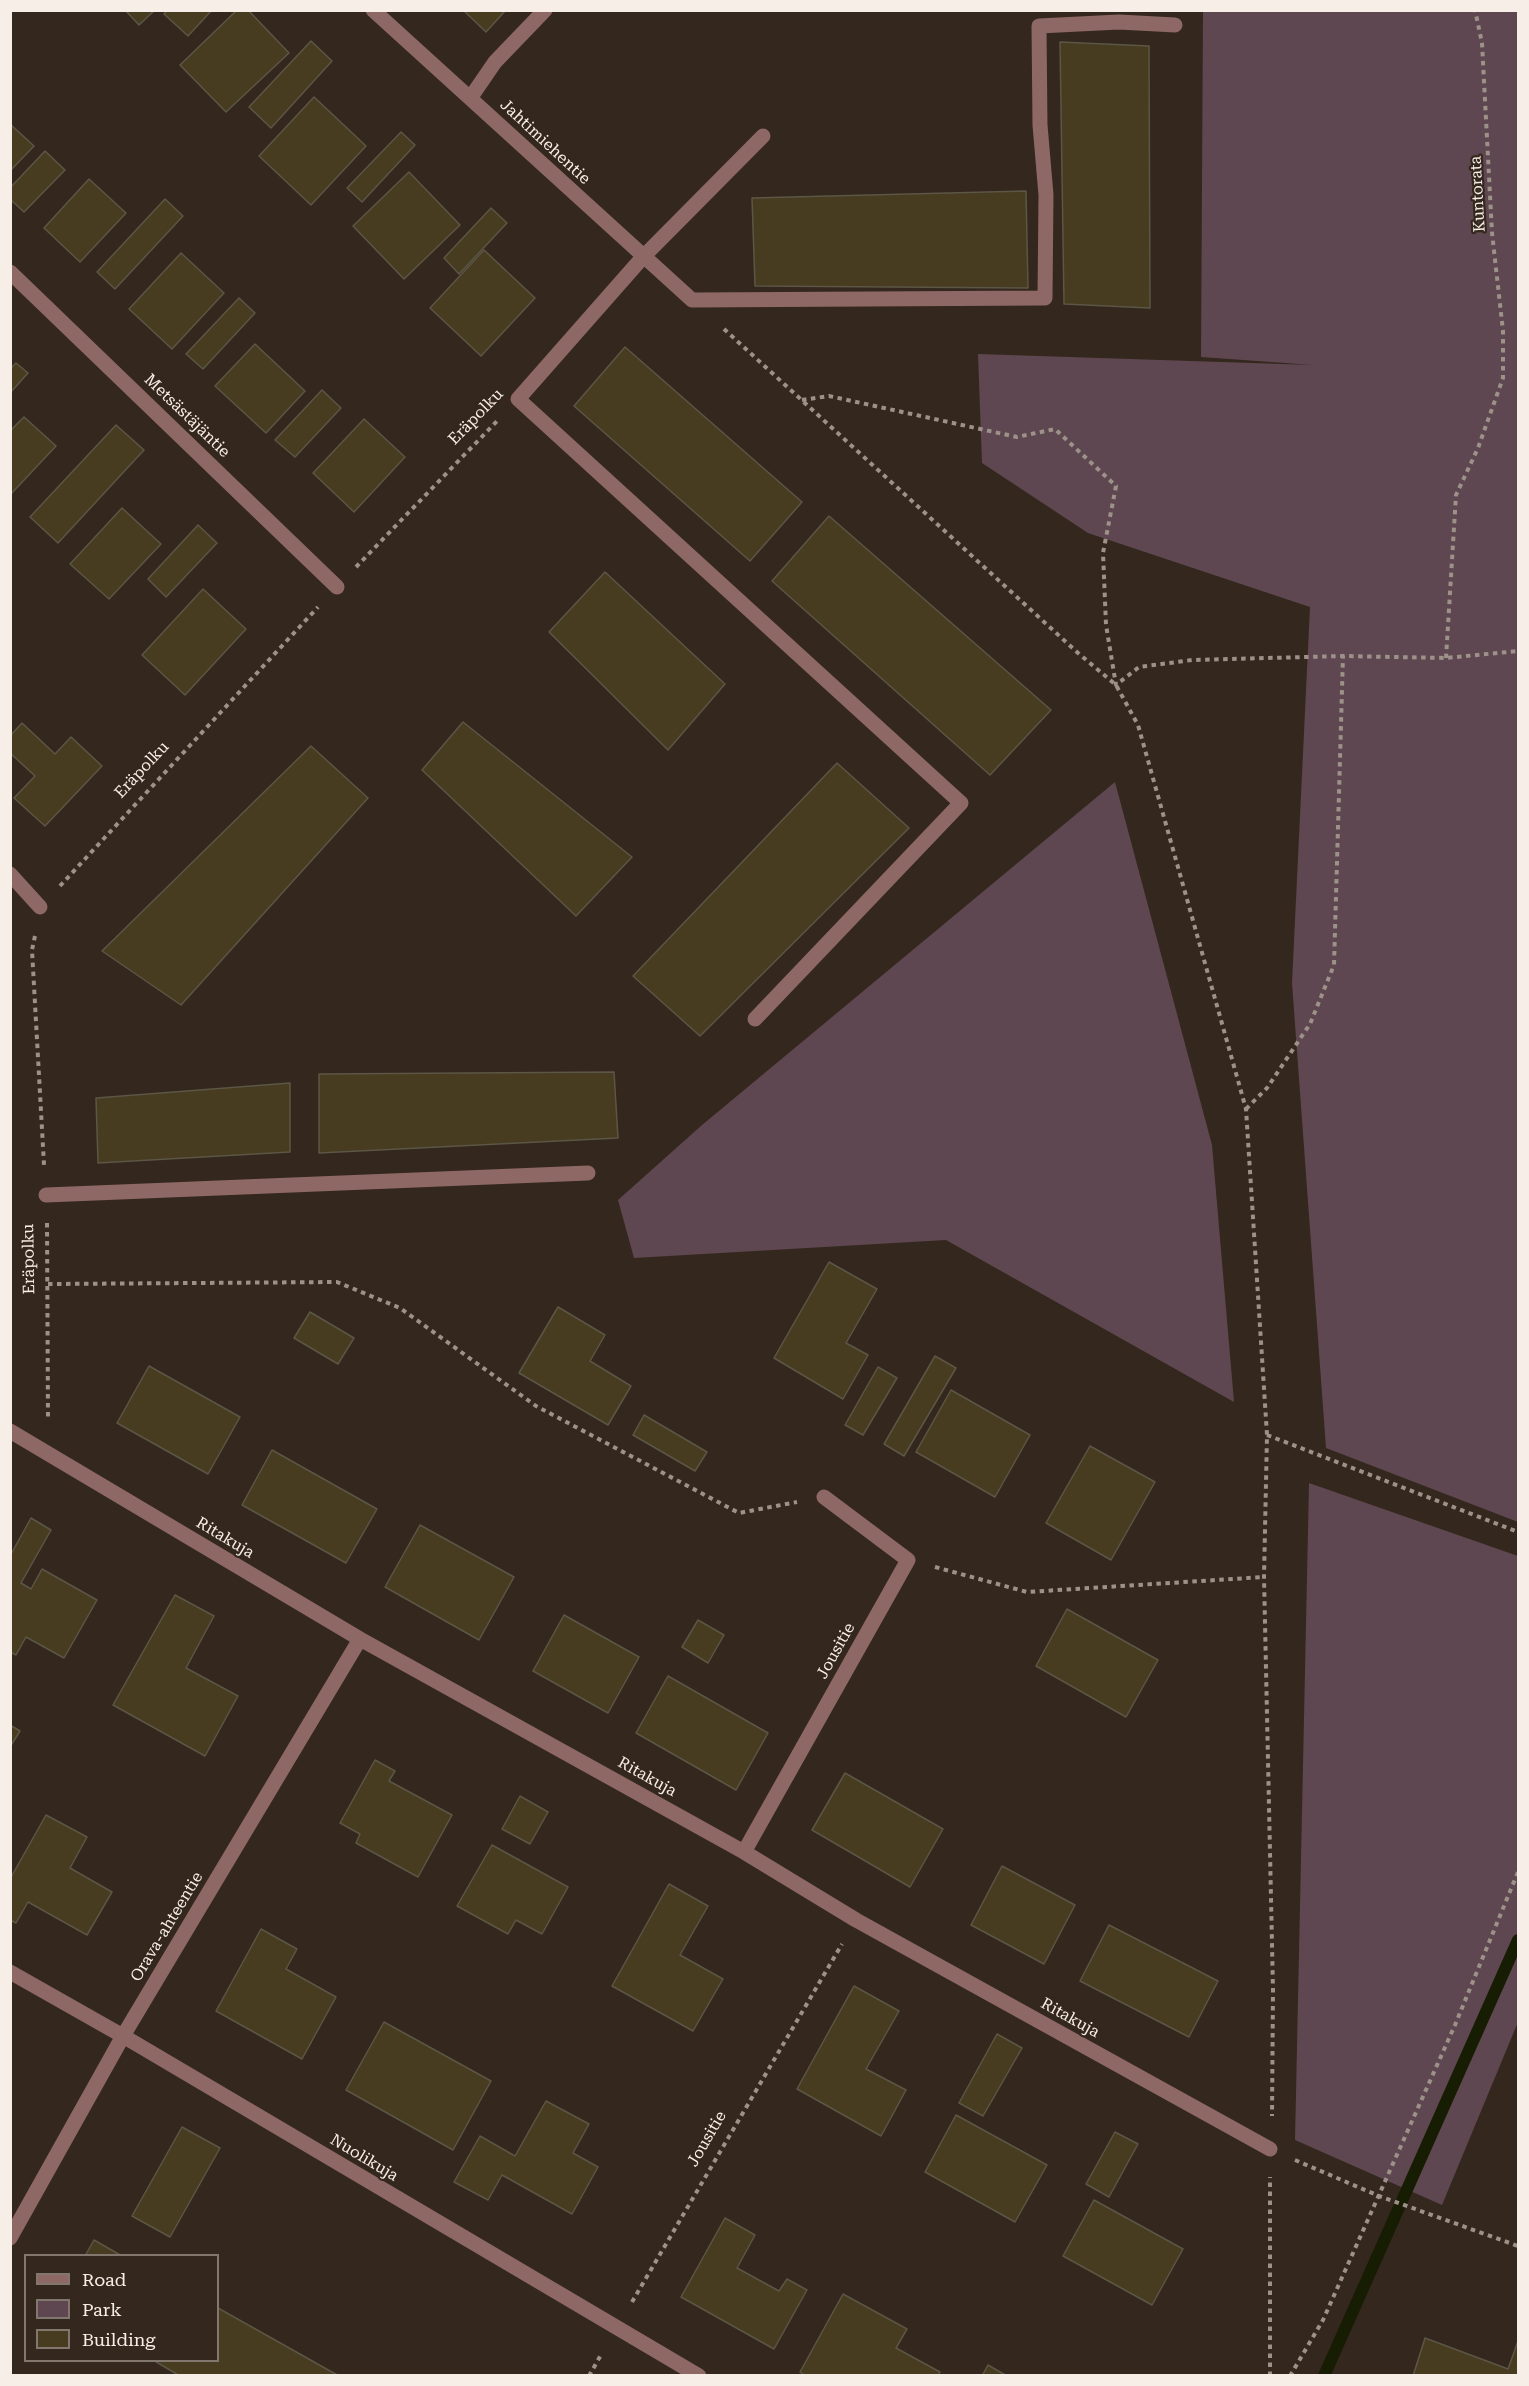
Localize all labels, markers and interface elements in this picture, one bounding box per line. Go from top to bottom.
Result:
street label: Jahtimiehentie [496,95,594,189]
street label: Kuntorata [1466,155,1490,233]
street label: Metsästäjäntie [140,370,234,462]
street label: Eräpolku [445,385,507,449]
street label: Eräpolku [111,738,173,802]
street label: Eräpolku [19,1224,39,1294]
street label: Ritakuja [193,1513,257,1563]
street label: Jousitie [813,1620,859,1682]
street label: Ritakuja [614,1753,680,1801]
street label: Orava-ahteentie [127,1869,207,1985]
street label: Ritakuja [1037,1994,1103,2042]
street label: Jousitie [683,2108,731,2170]
street label: Nuolikuja [327,2130,401,2186]
legend [24,2254,219,2362]
text: Road [82,2269,126,2290]
text: Park [82,2299,122,2320]
text: Building [82,2329,156,2350]

